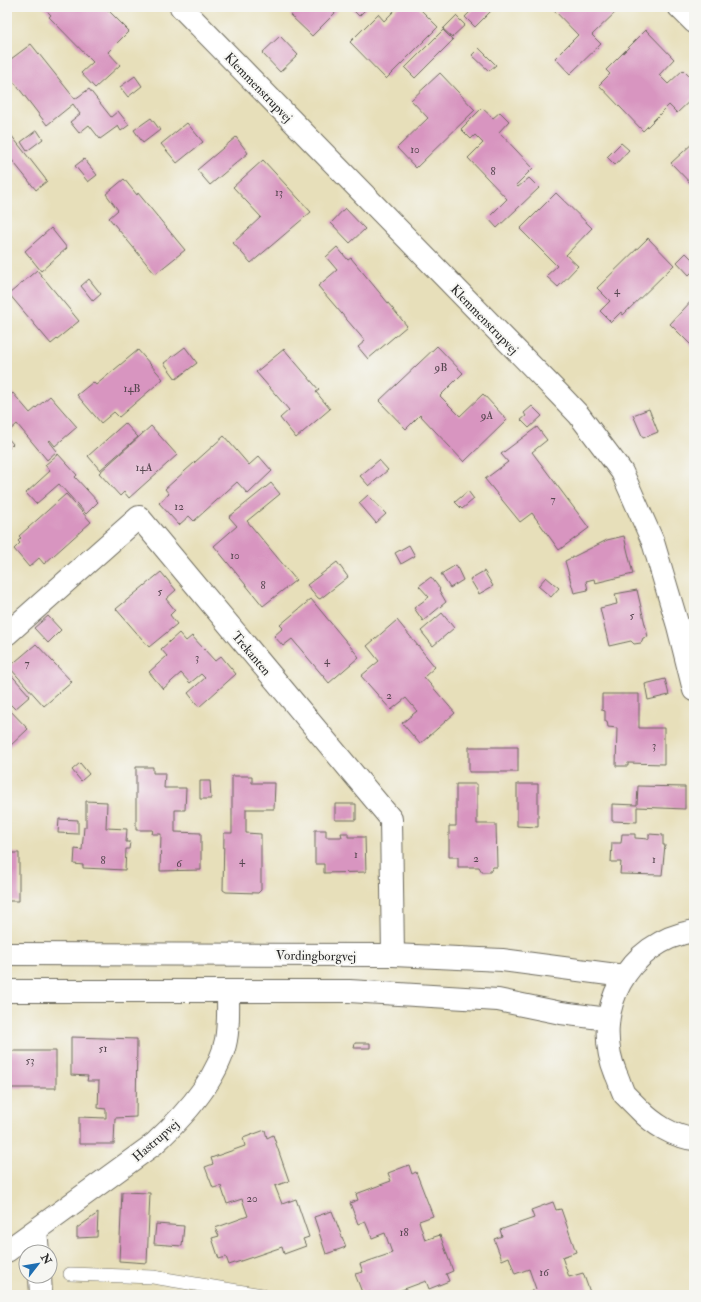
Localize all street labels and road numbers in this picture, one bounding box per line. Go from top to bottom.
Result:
street label: Klemmenstrupvej [220,50,296,127]
street label: Klemmenstrupvej [446,282,522,359]
street label: Trekanten [228,628,275,679]
street label: Vordingborgvej [276,947,356,965]
street label: Hastrupvej [129,1116,183,1166]

